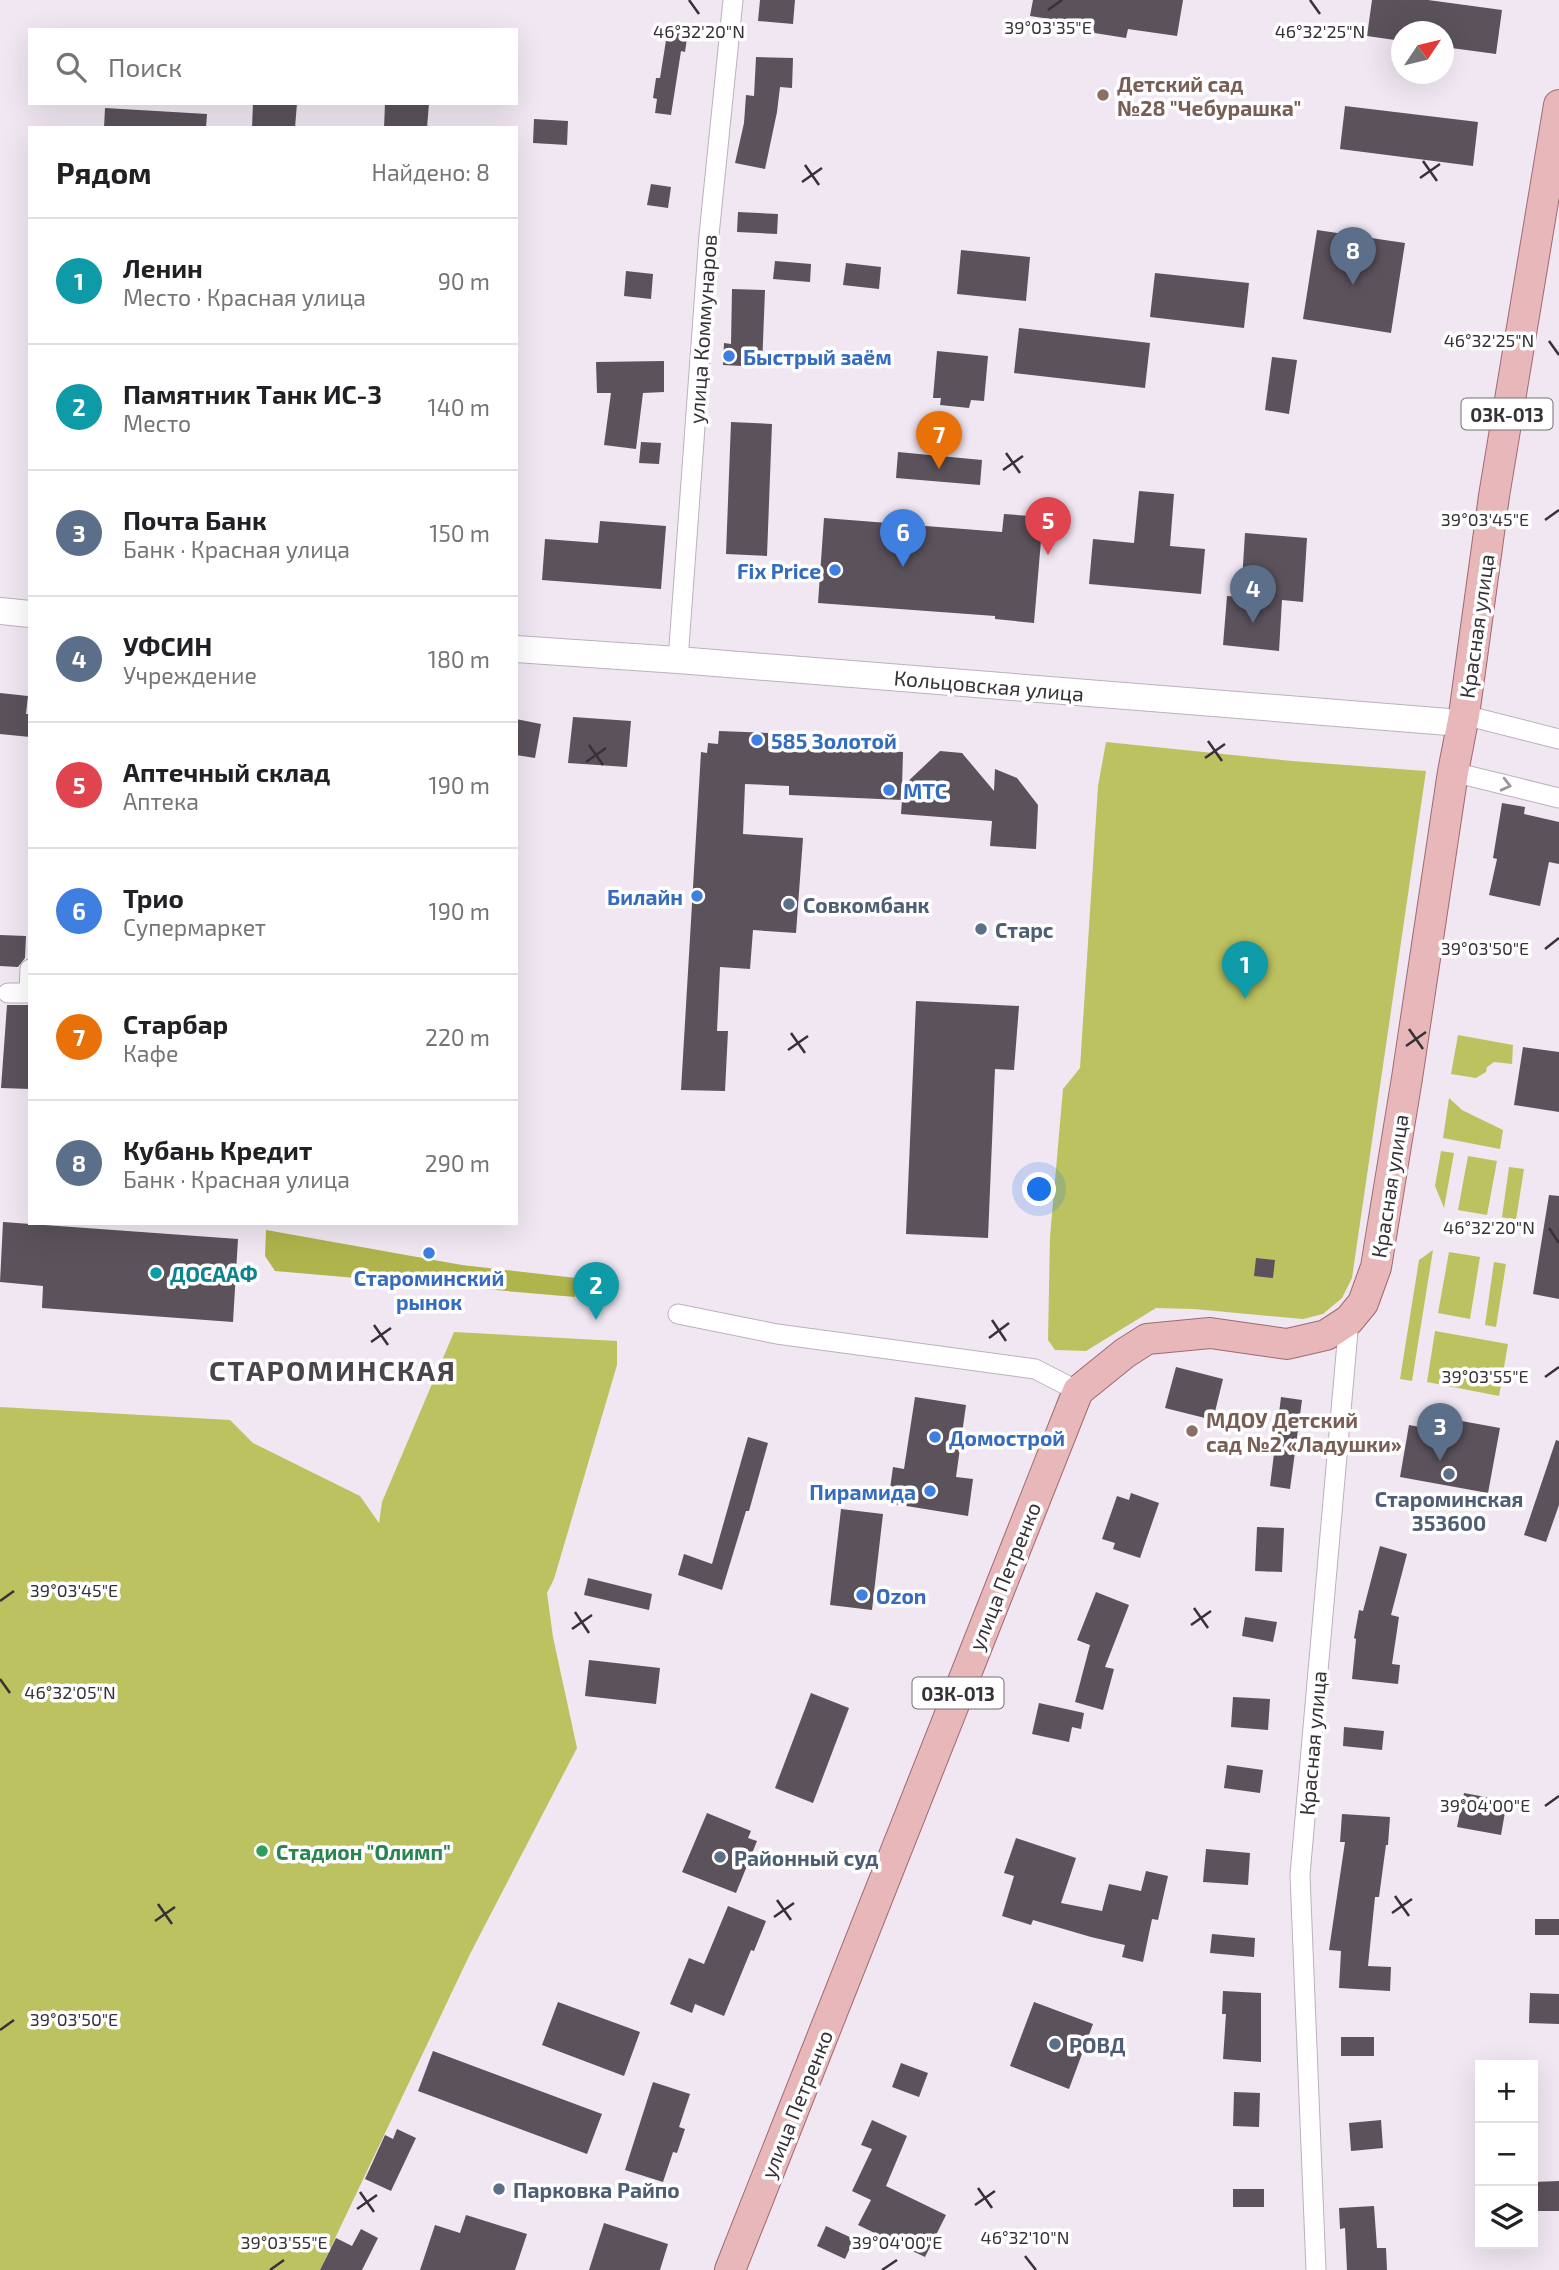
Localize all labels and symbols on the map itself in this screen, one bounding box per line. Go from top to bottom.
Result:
text: 39°03'35"E [1004,16,1092,38]
text: 46°32'20"N [653,20,745,42]
text: 46°32'25"N [1275,20,1365,42]
north arrow [1391,21,1454,84]
place label: Детский сад №28 "Чебурашка" [1117,71,1301,120]
marker: Детский сад №28 "Чебурашка" [1095,87,1111,103]
pin: 8 [1330,227,1376,285]
street label: улица Коммунаров [683,233,722,425]
text: 46°32'25"N [1444,329,1534,351]
place label: Быстрый заём [743,344,892,369]
marker: Быстрый заём [721,348,737,364]
road number: 03К-013 [1462,398,1552,430]
pin: 7 [916,411,962,469]
pin: 5 [1025,497,1071,555]
text: 39°03'45"E [1441,508,1529,530]
pin: 6 [880,509,926,567]
street label: Красная улица [1454,552,1499,700]
place label: Fix Price [737,558,821,583]
marker: Fix Price [827,562,843,578]
pin: 4 [1230,565,1276,623]
street label: Кольцовская улица [893,664,1085,707]
place label: 585 Золотой [771,728,897,753]
marker: 585 Золотой [749,732,765,748]
one-way arrow [1500,777,1512,791]
place label: МТС [903,778,947,803]
marker: МТС [881,782,897,798]
place label: Билайн [607,884,683,909]
marker: Билайн [689,888,705,904]
place label: Совкомбанк [803,892,930,917]
marker: Совкомбанк [781,896,797,912]
place label: Старс [995,917,1054,942]
marker: Старс [973,921,989,937]
text: 39°03'50"E [1441,937,1529,959]
pin: 1 [1222,941,1268,999]
street label: Красная улица [1365,1112,1414,1260]
your location [1022,1172,1056,1206]
text: 46°32'20"N [1443,1216,1535,1238]
marker: Староминский рынок [421,1245,437,1261]
place label: ДОСААФ [170,1261,258,1286]
pin: 2 [573,1262,619,1320]
marker: ДОСААФ [148,1265,164,1281]
place label: Староминский рынок [354,1265,504,1314]
district label: СТАРОМИНСКАЯ [209,1353,457,1387]
text: 39°03'55"E [1441,1365,1529,1387]
pin: 3 [1417,1403,1463,1461]
place label: МДОУ Детский сад №2 «Ладушки» [1206,1407,1402,1456]
marker: МДОУ Детский сад №2 «Ладушки» [1184,1423,1200,1439]
place label: Домострой [949,1425,1065,1450]
marker: Домострой [927,1429,943,1445]
marker: Староминская 353600 [1441,1466,1457,1482]
place label: Пирамида [809,1479,916,1504]
marker: Пирамида [922,1483,938,1499]
place label: Староминская 353600 [1375,1486,1523,1535]
street label: улица Петренко [963,1498,1046,1654]
text: 39°03'45"E [30,1579,118,1601]
place label: Ozon [876,1583,926,1608]
marker: Ozon [854,1587,870,1603]
street label: Красная улица [1293,1670,1332,1817]
road number: 03К-013 [912,1678,1004,1708]
text: 46°32'05"N [24,1681,116,1703]
text: 39°04'00"E [1440,1794,1530,1816]
place label: Стадион "Олимп" [276,1839,451,1864]
marker: Стадион "Олимп" [254,1843,270,1859]
place label: Районный суд [734,1845,878,1870]
marker: Районный суд [712,1849,728,1865]
text: 39°03'50"E [30,2008,118,2030]
street label: улица Петренко [755,2026,838,2182]
place label: РОВД [1069,2032,1126,2057]
marker: РОВД [1047,2036,1063,2052]
place label: Парковка Райпо [513,2177,680,2202]
marker: Парковка Райпо [491,2181,507,2197]
text: 46°32'10"N [981,2226,1069,2248]
text: 39°03'55"E [240,2231,328,2253]
text: 39°04'00"E [852,2231,942,2253]

